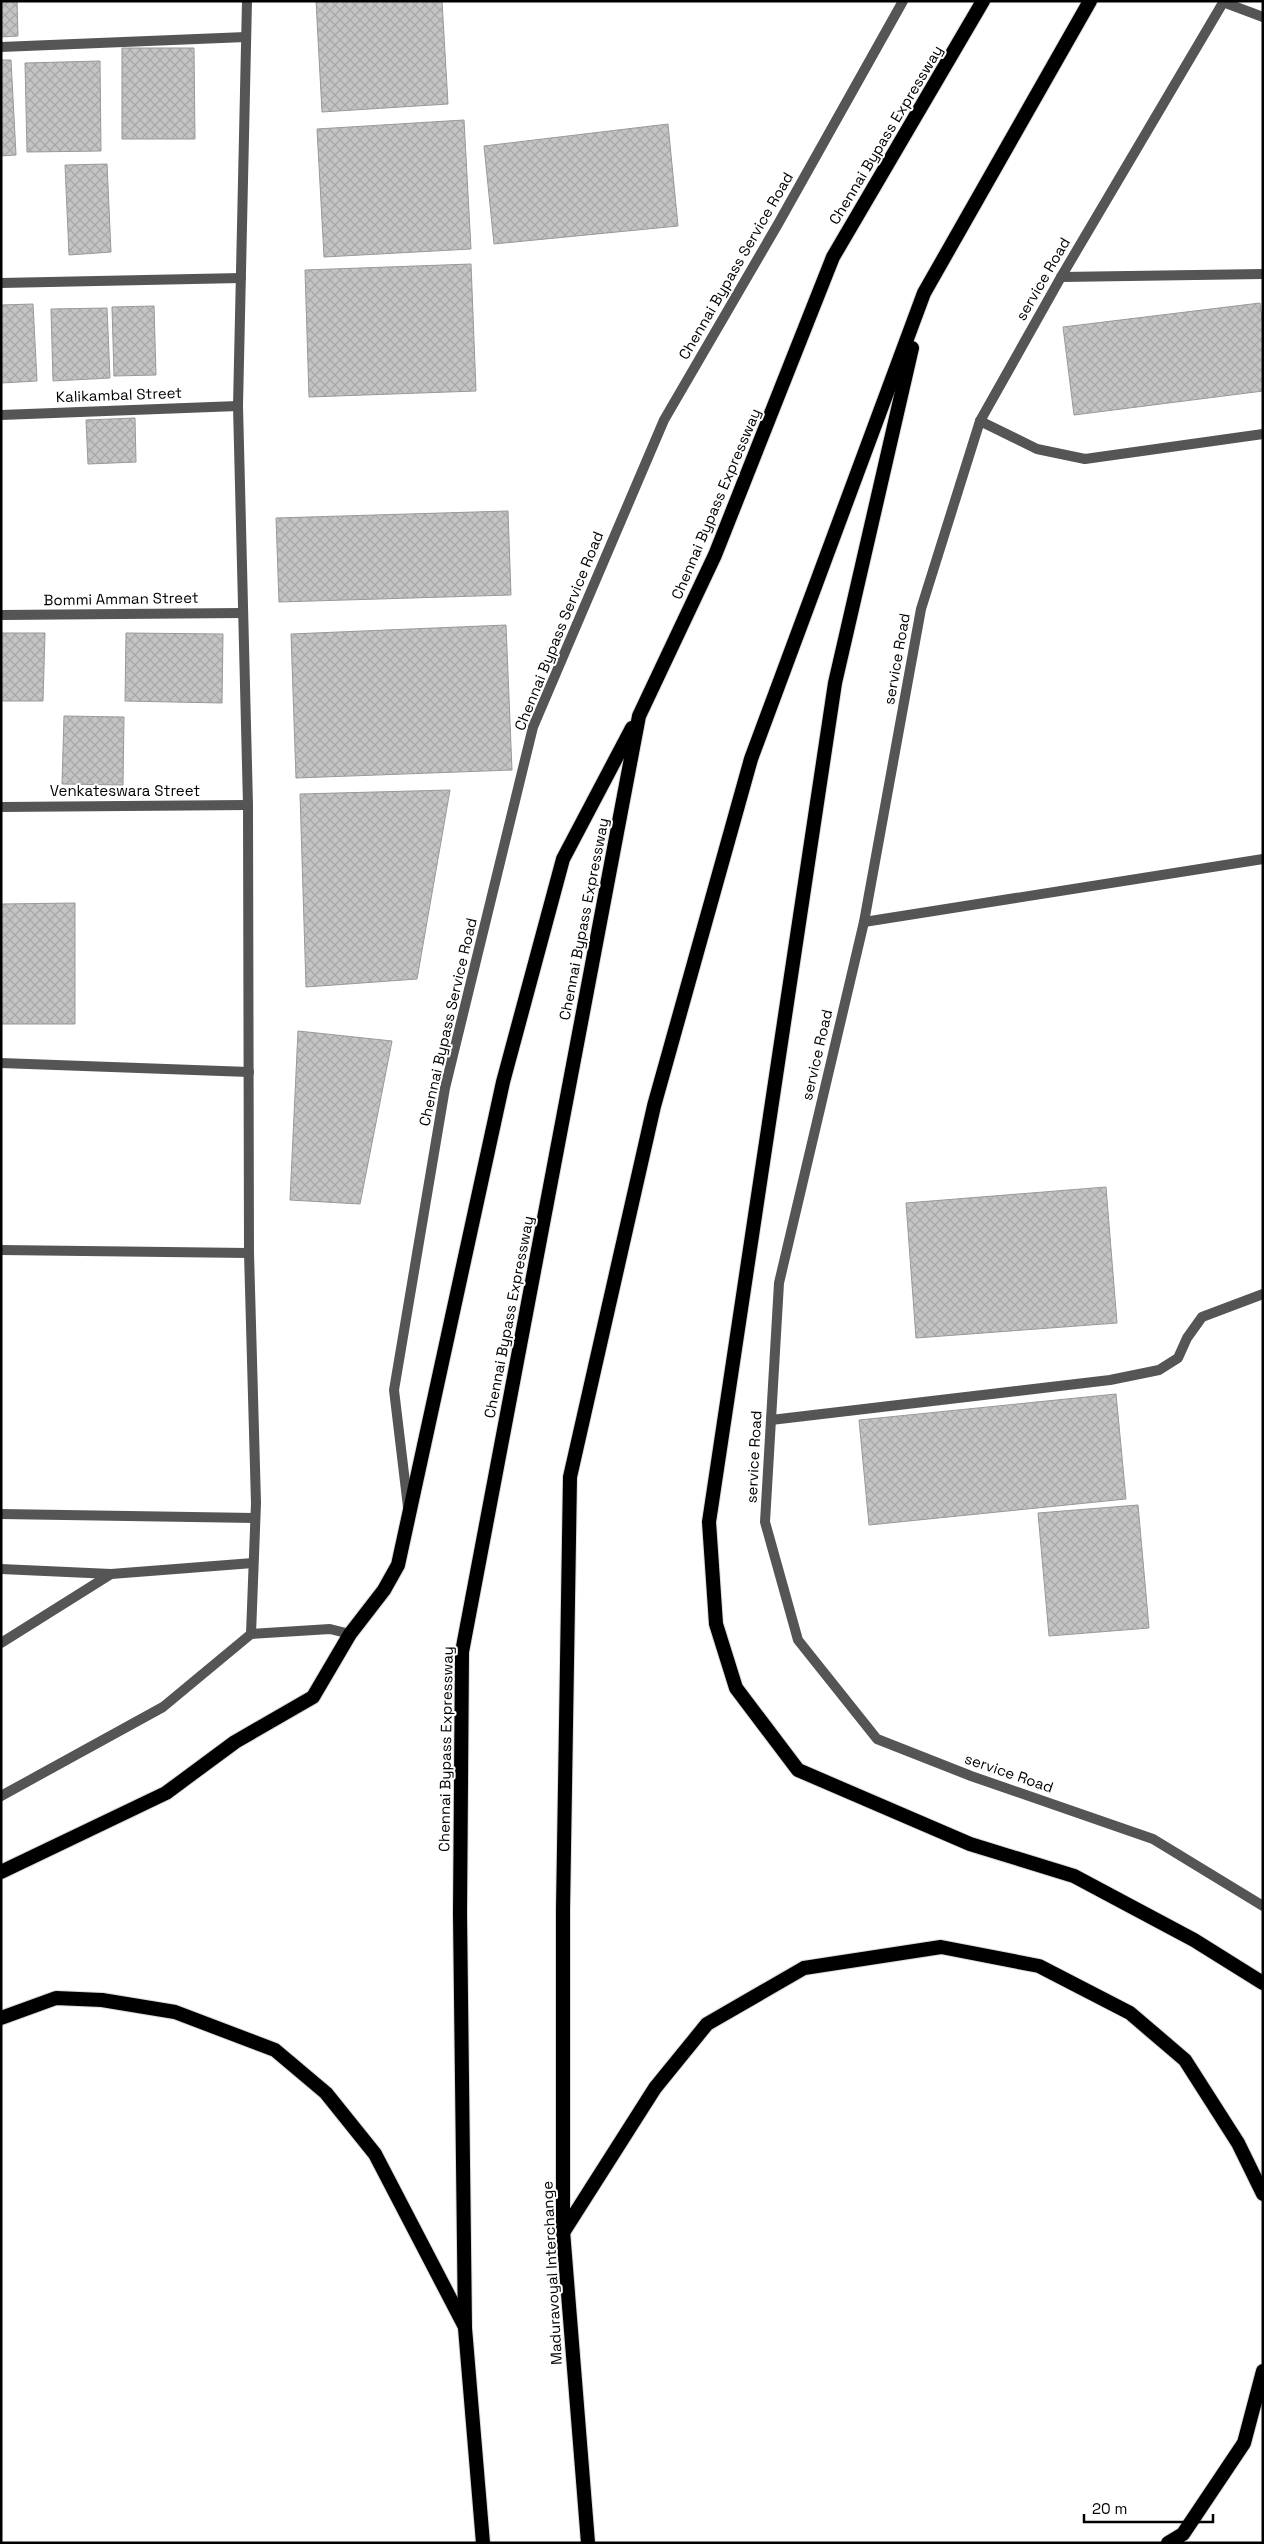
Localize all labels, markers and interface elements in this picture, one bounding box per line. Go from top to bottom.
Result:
street label: Chennai Bypass Expressway [824,42,947,228]
street label: Chennai Bypass Service Road [674,169,797,363]
street label: service Road [1011,234,1074,324]
street label: Kalikambal Street [56,383,182,406]
street label: Chennai Bypass Expressway [667,405,764,602]
street label: Chennai Bypass Service Road [510,528,607,733]
street label: Bommi Amman Street [43,588,199,609]
street label: service Road [879,612,914,706]
street label: Venkateswara Street [50,781,200,800]
street label: Chennai Bypass Expressway [555,816,612,1022]
street label: Chennai Bypass Service Road [414,916,481,1128]
street label: service Road [797,1008,836,1102]
street label: Chennai Bypass Expressway [480,1214,537,1420]
street label: service Road [742,1410,765,1504]
street label: Chennai Bypass Expressway [434,1646,457,1852]
street label: service Road [962,1748,1056,1797]
street label: Maduravoyal Interchange [537,2180,566,2366]
scale bar [1084,2492,1213,2524]
text: 20 m [1092,2499,1127,2518]

